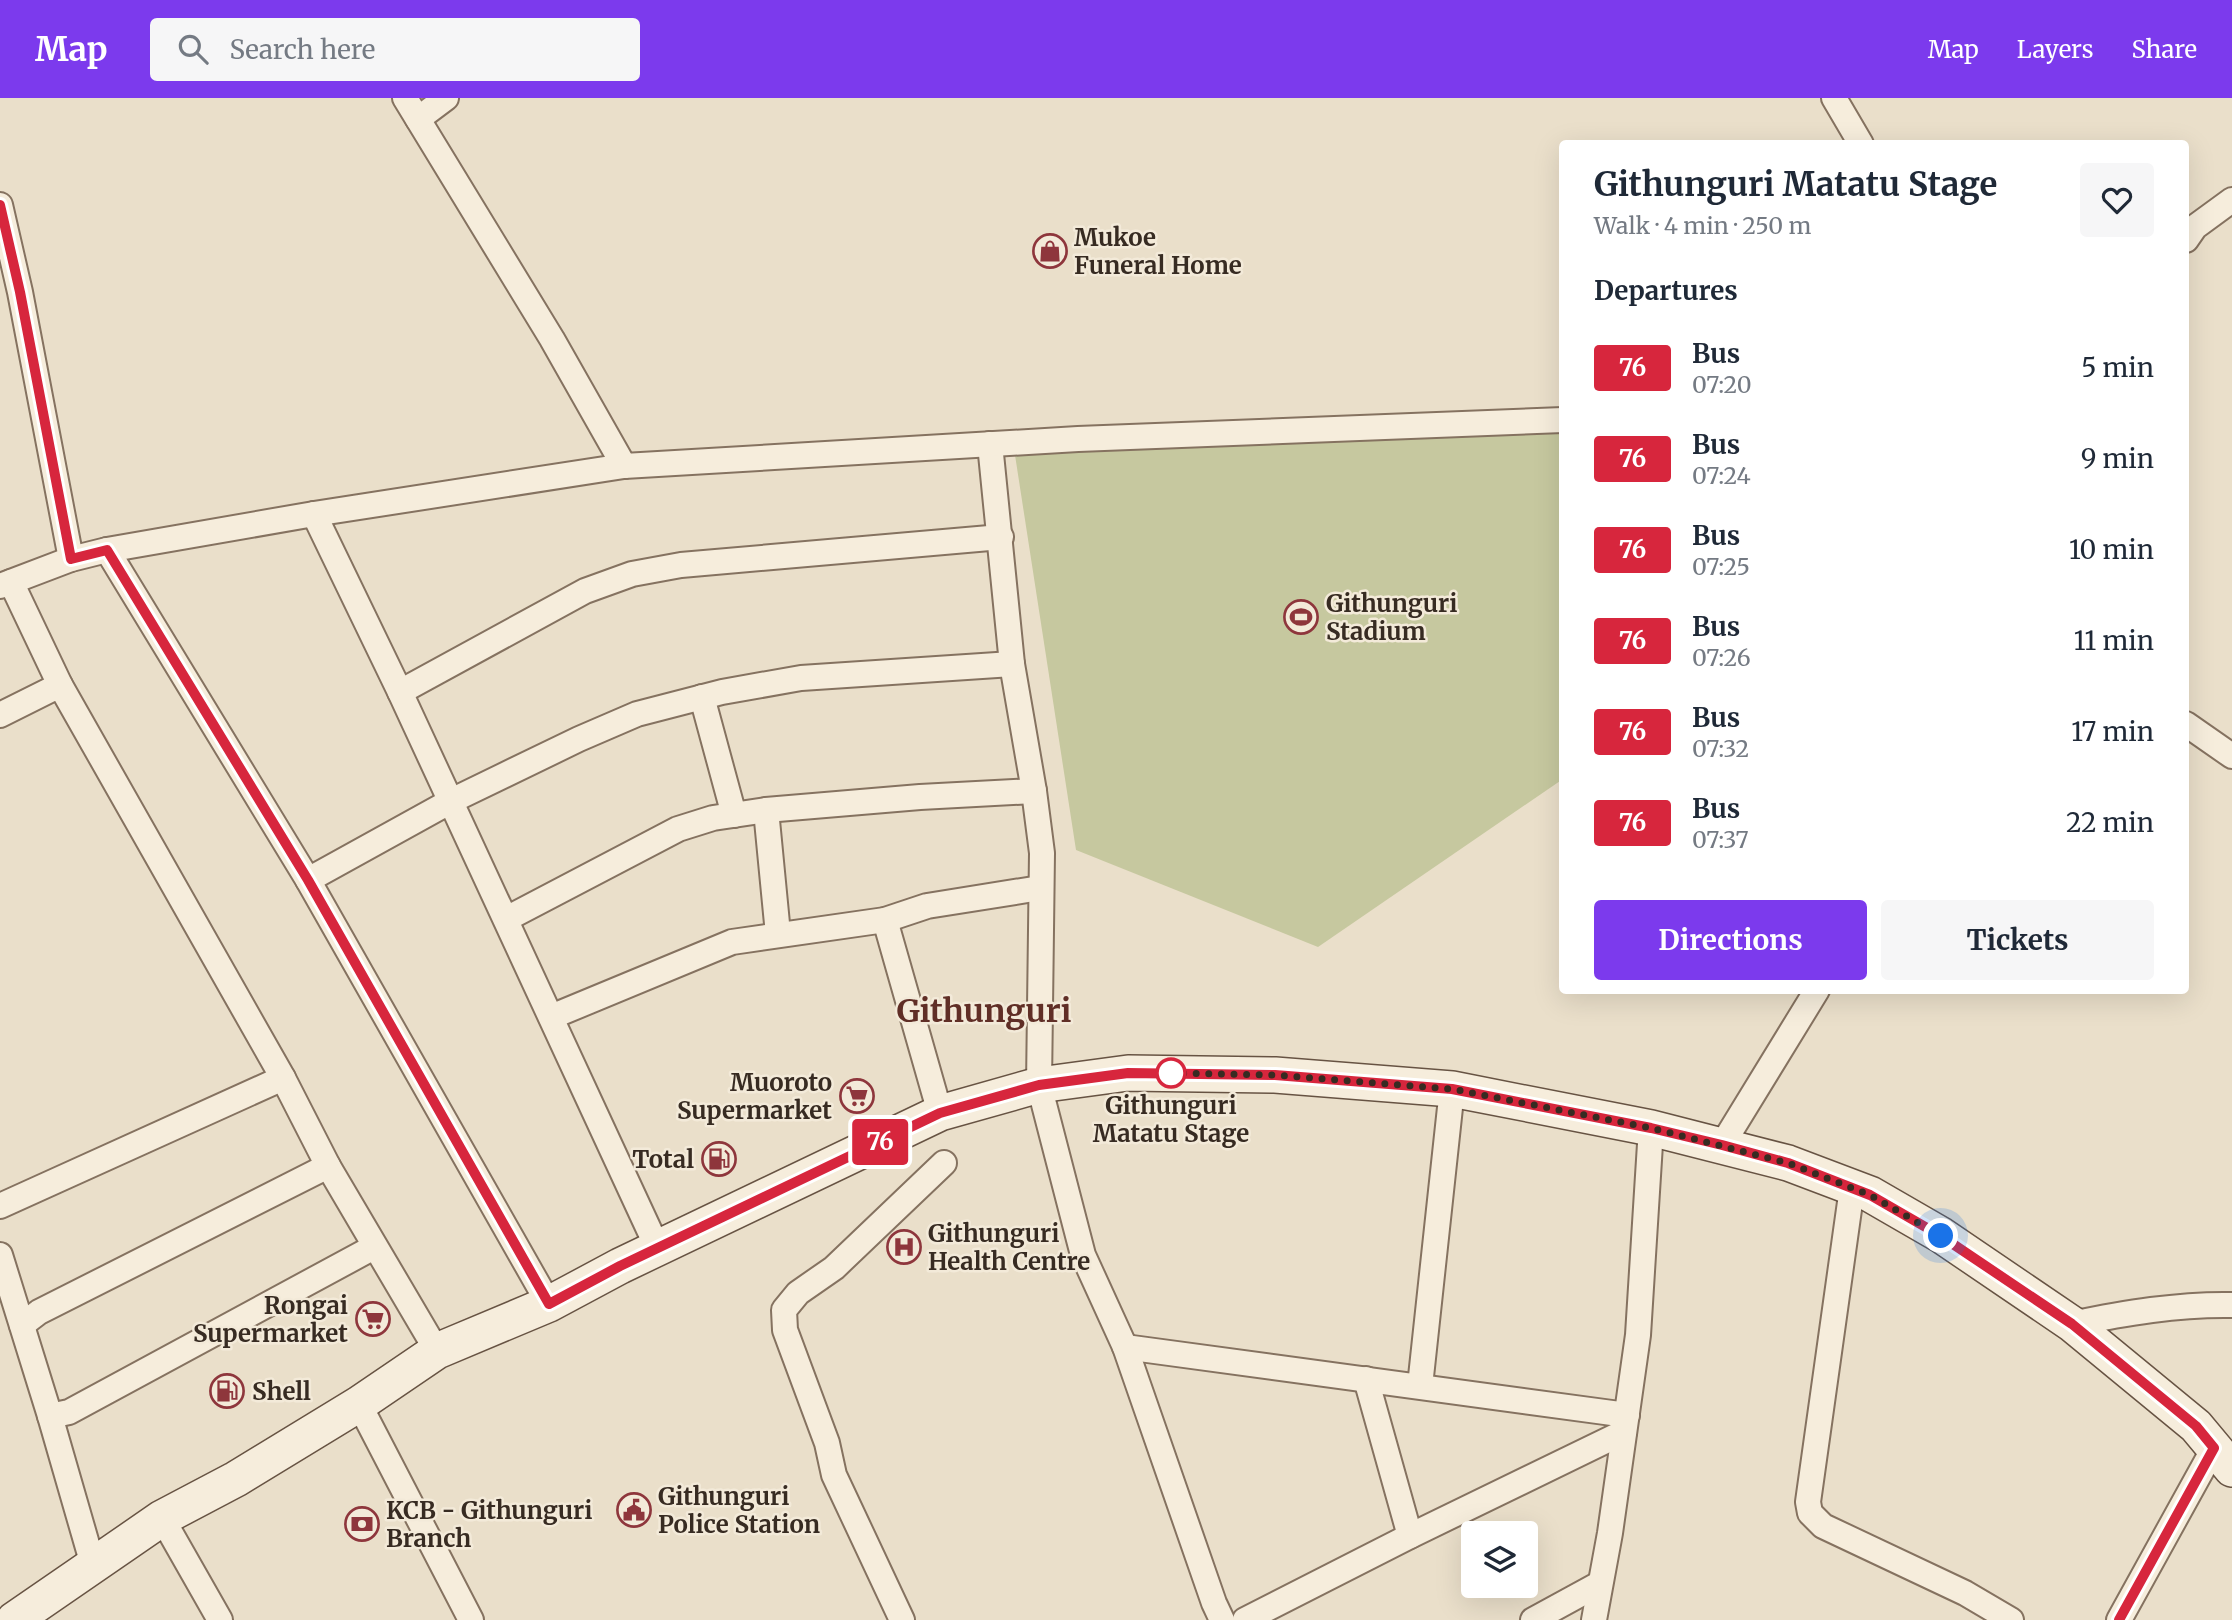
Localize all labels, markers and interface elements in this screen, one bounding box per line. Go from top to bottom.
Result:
search box [150,18,640,81]
text: Map [35,29,108,70]
icon: search [174,30,212,68]
text: Search here [230,33,375,66]
text: Map [1928,34,1979,65]
text: Layers [2017,34,2093,65]
text: Share [2131,34,2197,65]
button: heart [2080,163,2154,237]
text: Githunguri Matatu Stage [1594,164,1997,205]
text: Walk · 4 min · 250 m [1594,211,1811,240]
place label: Mukoe Funeral Home [1074,222,1242,281]
shop icon: Mukoe Funeral Home [1031,232,1069,270]
text: Departures [1594,274,1738,307]
text: Bus [1692,337,1740,370]
text: 5 min [2081,351,2154,384]
text: 76 [1619,352,1646,383]
text: 07:20 [1692,370,1752,399]
text: Bus [1692,428,1740,461]
text: 9 min [2081,442,2154,475]
text: 76 [1619,443,1646,474]
text: 07:24 [1692,461,1751,490]
text: Bus [1692,519,1740,552]
text: 10 min [2069,533,2154,566]
text: 76 [1619,534,1646,565]
text: 07:25 [1692,552,1750,581]
place label: Githunguri Stadium [1326,588,1457,647]
sports icon: Githunguri Stadium [1282,598,1320,636]
text: Bus [1692,610,1740,643]
text: 11 min [2074,624,2154,657]
text: 76 [1619,625,1646,656]
text: 07:26 [1692,643,1751,672]
text: Bus [1692,701,1740,734]
text: 17 min [2071,715,2154,748]
text: 76 [1619,716,1646,747]
text: 07:32 [1692,734,1749,763]
text: Bus [1692,792,1740,825]
text: 22 min [2066,806,2154,839]
text: 76 [1619,807,1646,838]
text: 07:37 [1692,825,1749,854]
button: Directions [1594,900,1867,980]
button: Tickets [1881,900,2154,980]
district label: Githunguri [896,991,1072,1031]
marker: Githunguri Matatu Stage [1156,1058,1186,1088]
place label: Muoroto Supermarket [677,1067,832,1126]
supermarket icon: Muoroto Supermarket [838,1077,876,1115]
place label: Githunguri Matatu Stage [1093,1090,1249,1149]
line badge: 76 [848,1119,912,1165]
text: 76 [866,1126,894,1157]
fuel station icon: Total [700,1140,738,1178]
place label: Total [632,1144,694,1175]
place label: Githunguri Health Centre [928,1218,1090,1277]
your location [1923,1218,1958,1253]
hospital icon: Githunguri Health Centre [885,1228,923,1266]
place label: Rongai Supermarket [193,1290,348,1349]
supermarket icon: Rongai Supermarket [354,1300,392,1338]
fuel station icon: Shell [208,1372,246,1410]
place label: Shell [252,1376,311,1407]
place label: Githunguri Police Station [658,1481,820,1540]
public building icon: Githunguri Police Station [615,1491,653,1529]
place label: KCB - Githunguri Branch [386,1495,592,1554]
bank icon: KCB - Githunguri Branch [343,1505,381,1543]
map controls [1461,1521,1538,1598]
button: layers [1461,1521,1538,1598]

